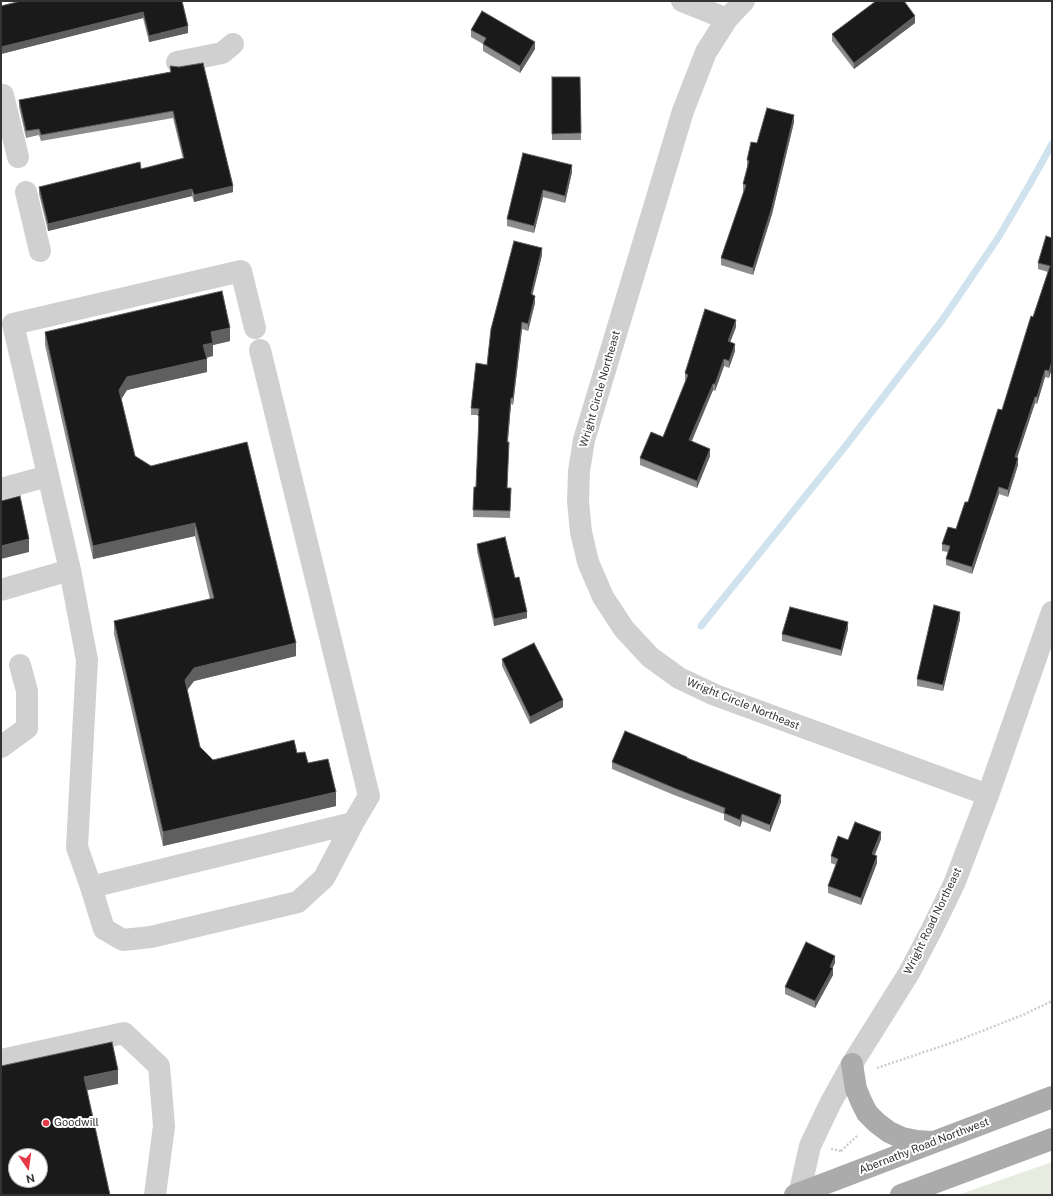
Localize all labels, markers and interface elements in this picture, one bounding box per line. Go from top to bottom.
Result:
street label: Wright Circle Northeast [577,329,623,449]
street label: Wright Circle Northeast [684,675,802,733]
street label: Wright Road Northeast [901,865,965,977]
street label: Abernathy Road Northwest [857,1115,991,1177]
place label: Goodwill [54,1116,99,1130]
marker: Goodwill [41,1118,51,1128]
north arrow [8,1148,48,1188]
text: N [25,1172,36,1186]

